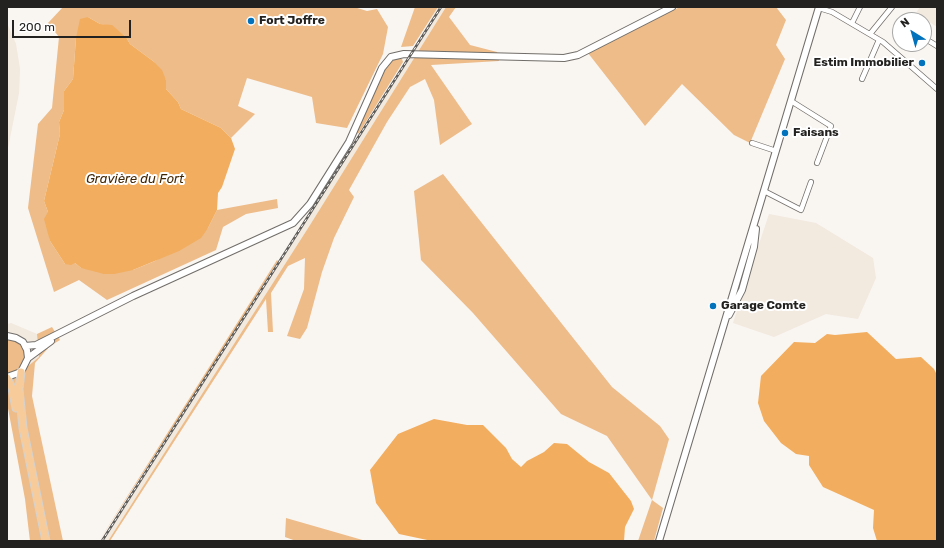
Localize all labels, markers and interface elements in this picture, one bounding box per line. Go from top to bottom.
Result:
scale bar [14,12,133,38]
north arrow [892,12,932,52]
place label: Fort Joffre [259,14,325,28]
text: N [898,15,912,30]
marker: Fort Joffre [246,16,256,26]
text: 200 m [19,20,55,34]
place label: Estim Immobilier [813,56,914,70]
marker: Estim Immobilier [917,58,927,68]
place label: Faisans [793,126,839,140]
marker: Faisans [780,128,790,138]
water label: Gravière du Fort [86,171,184,187]
place label: Garage Comte [721,299,806,313]
marker: Garage Comte [708,301,718,311]

